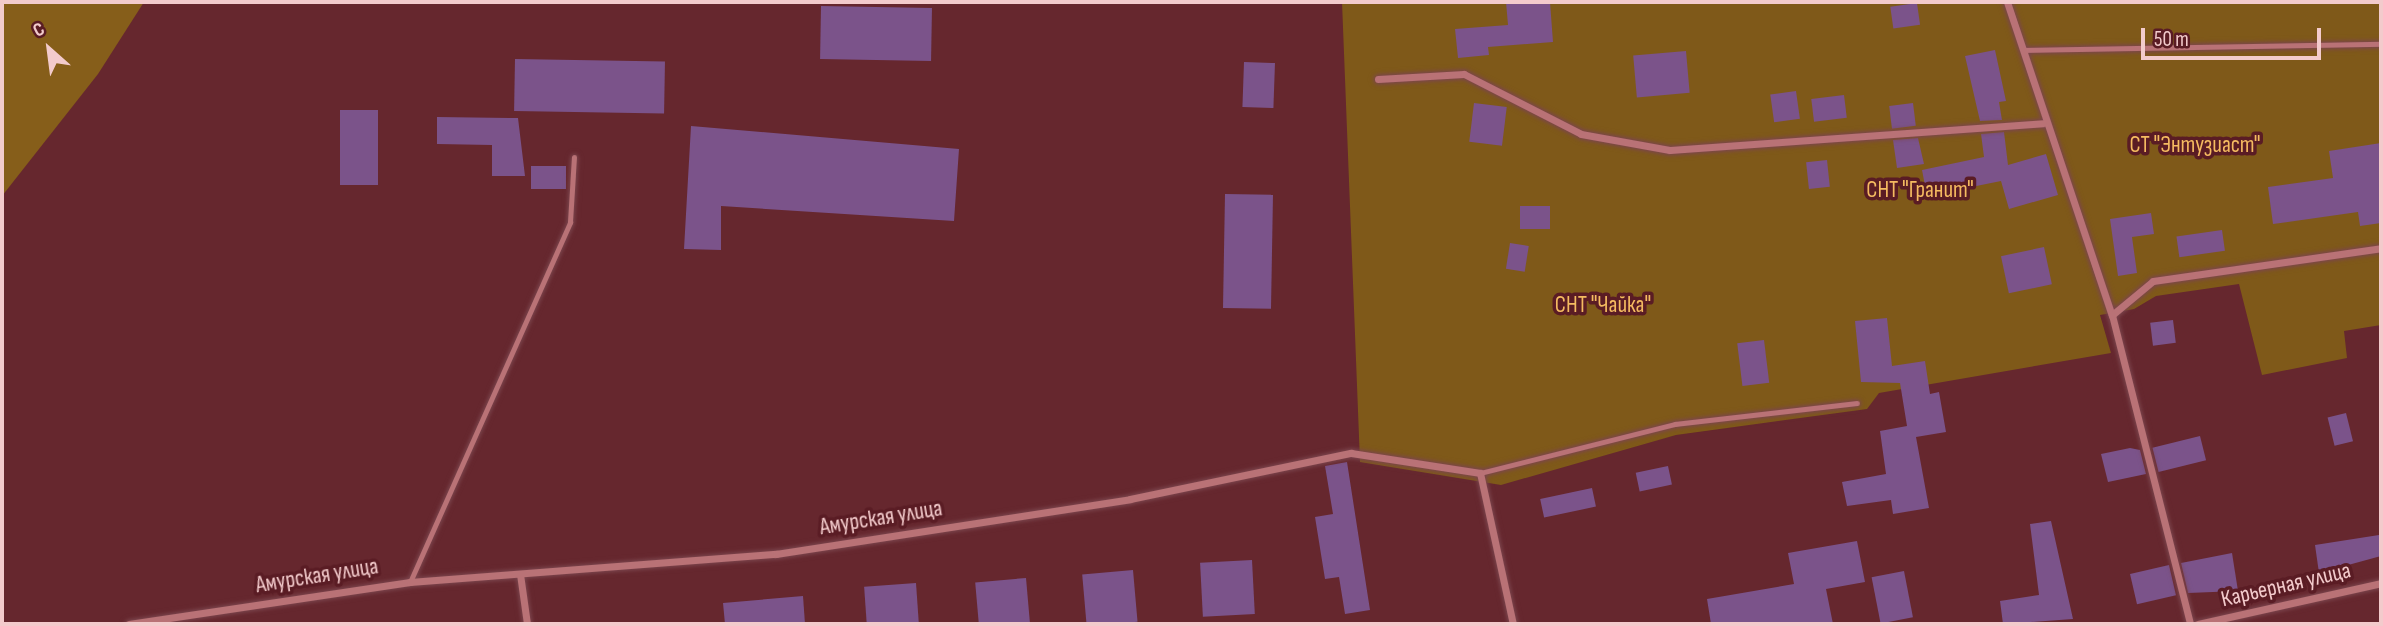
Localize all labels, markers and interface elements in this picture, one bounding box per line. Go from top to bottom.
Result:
north arrow [14,14,84,84]
scale bar [2145,14,2325,58]
text: С [29,18,49,42]
text: 50 m [2154,27,2189,52]
park label: СТ "Энтузиаст" [2130,131,2260,159]
park label: СНТ "Гранит" [1866,176,1974,204]
park label: СНТ "Чайка" [1555,291,1651,319]
street label: Амурская улица [818,495,944,541]
street label: Амурская улица [254,553,380,599]
street label: Карьерная улица [2218,557,2354,613]

